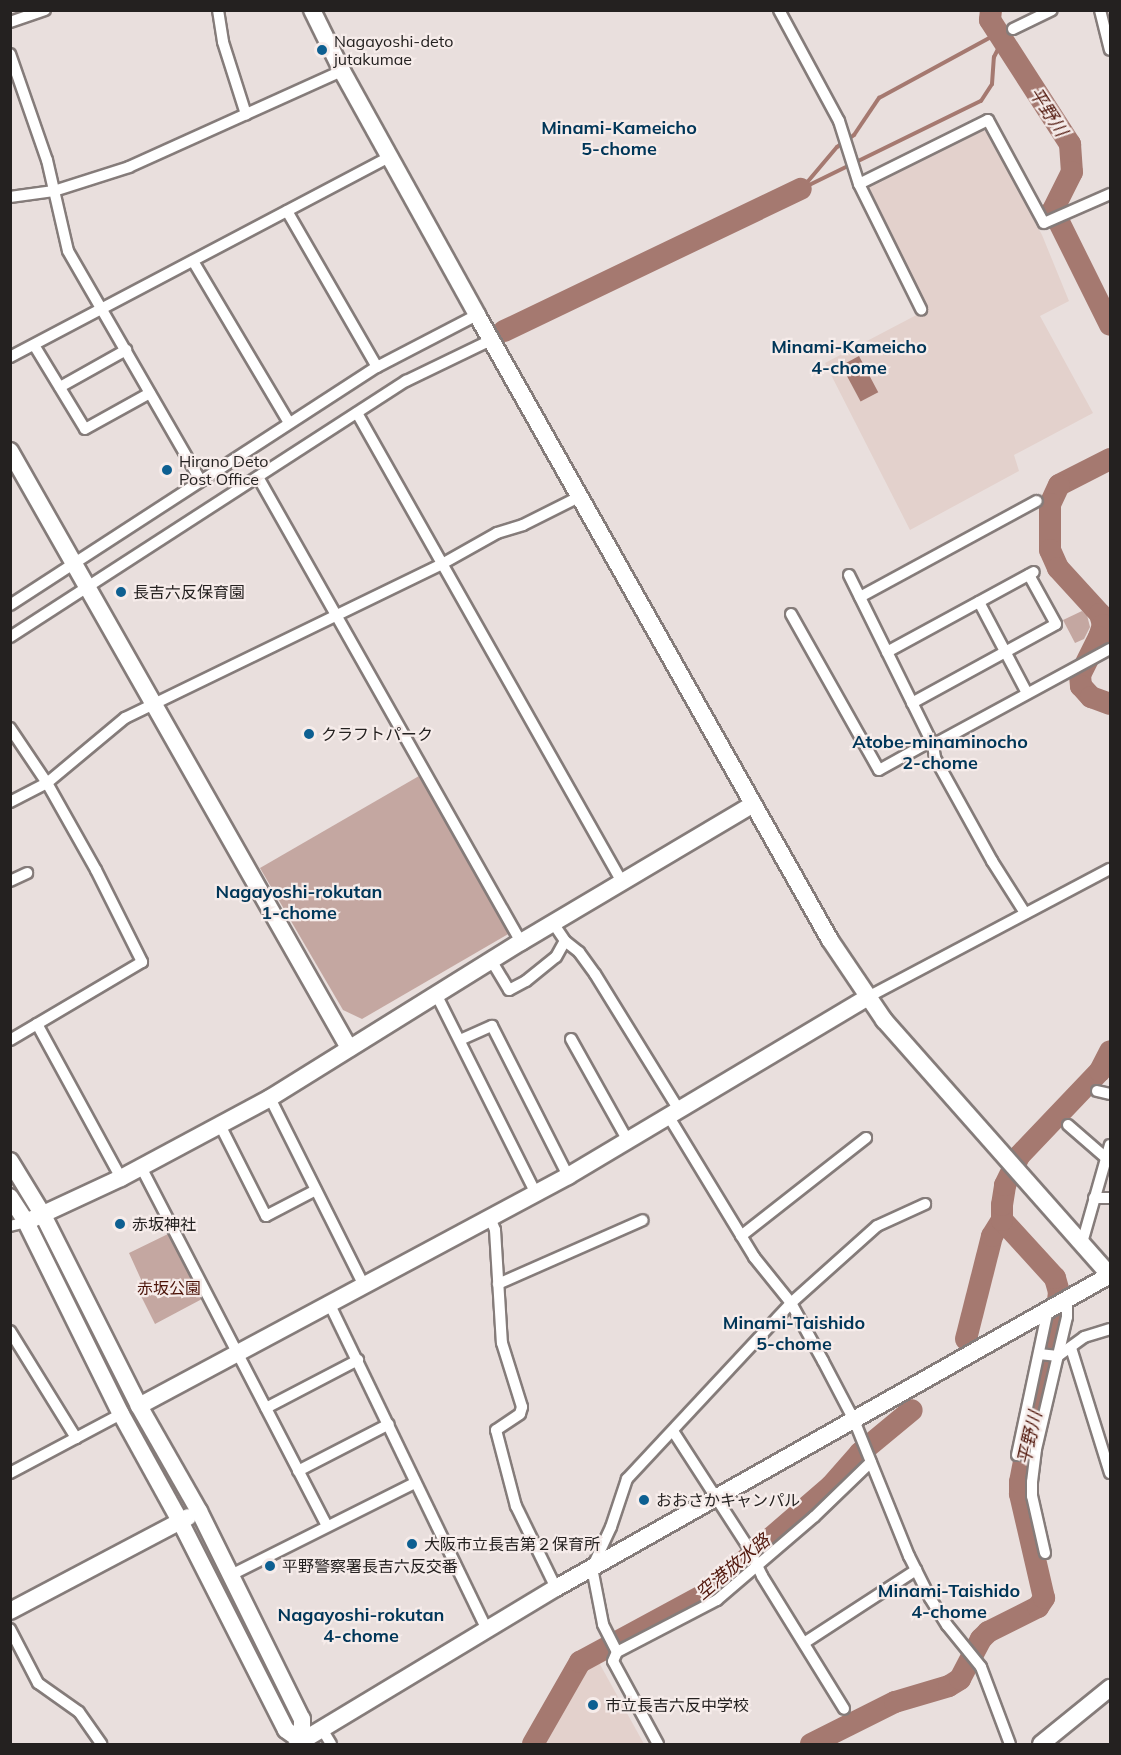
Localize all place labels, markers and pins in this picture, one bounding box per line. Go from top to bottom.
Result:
place label: Nagayoshi-deto jutakumae [334,31,453,69]
marker: Nagayoshi-deto jutakumae [315,43,329,57]
place label: Hirano Deto Post Office [179,451,268,489]
marker: Hirano Deto Post Office [160,463,174,477]
place label: 長吉六反保育園 [133,582,245,602]
marker: 長吉六反保育園 [114,585,128,599]
place label: クラフトパーク [321,724,433,744]
marker: クラフトパーク [302,727,316,741]
place label: 赤坂神社 [132,1214,196,1234]
marker: 赤坂神社 [113,1217,127,1231]
place label: おおさかキャンパル [656,1490,800,1510]
marker: おおさかキャンパル [637,1493,651,1507]
place label: 大阪市立長吉第２保育所 [424,1534,600,1554]
marker: 大阪市立長吉第２保育所 [405,1537,419,1551]
place label: 平野警察署長吉六反交番 [282,1556,458,1576]
marker: 平野警察署長吉六反交番 [263,1559,277,1573]
place label: 市立長吉六反中学校 [605,1695,749,1715]
marker: 市立長吉六反中学校 [586,1698,600,1712]

